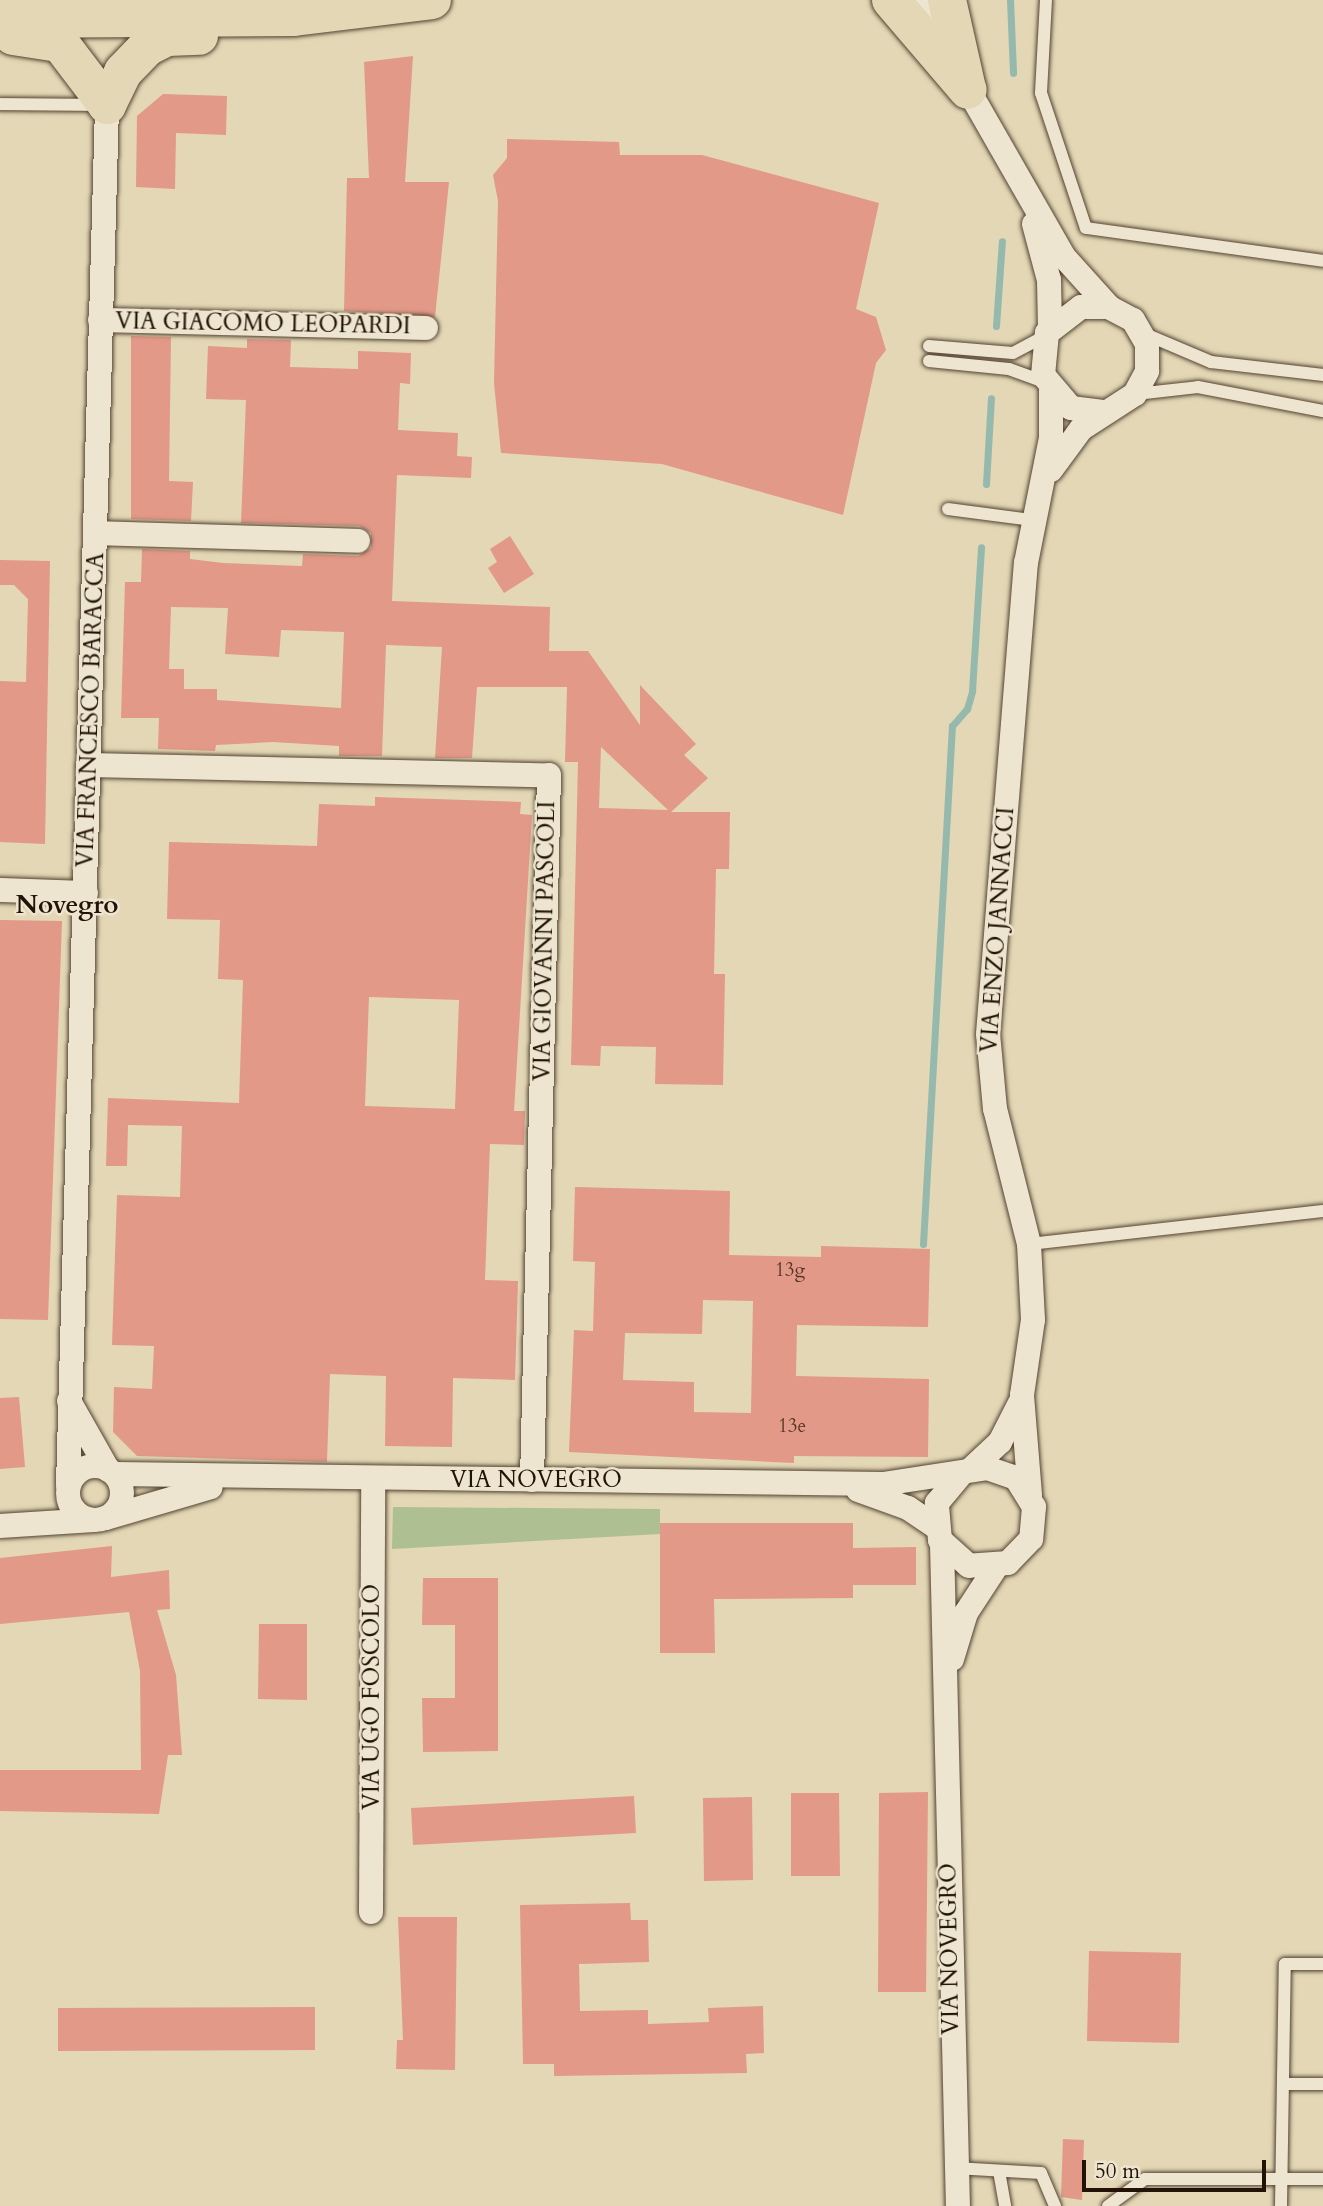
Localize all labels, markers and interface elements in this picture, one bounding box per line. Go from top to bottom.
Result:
street label: VIA GIACOMO LEOPARDI [115,308,411,340]
street label: VIA FRANCESCO BARACCA [72,552,110,868]
street label: VIA GIOVANNI PASCOLI [529,801,561,1081]
street label: VIA ENZO JANNACCI [976,806,1020,1054]
district label: Novegro [15,889,119,921]
house number: 13g [775,1260,805,1282]
house number: 13e [778,1416,806,1438]
street label: VIA NOVEGRO [450,1466,622,1494]
street label: VIA UGO FOSCOLO [358,1584,386,1810]
street label: VIA NOVEGRO [935,1863,965,2035]
scale bar [1085,2146,1269,2190]
text: 50 m [1095,2157,1140,2186]

